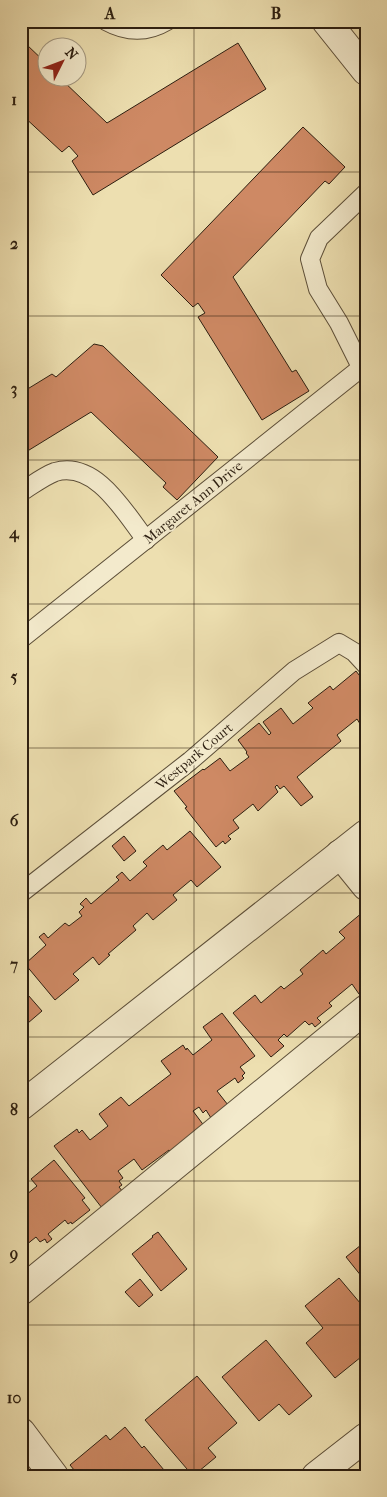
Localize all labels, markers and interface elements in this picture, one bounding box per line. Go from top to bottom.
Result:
text: A [104,4,116,23]
text: B [271,4,281,23]
north arrow [38,38,88,88]
text: N [61,44,81,64]
text: 1 [11,90,17,109]
text: 2 [10,234,18,253]
text: 3 [11,379,17,399]
street label: Margaret Ann Drive [140,457,246,548]
text: 4 [8,523,20,543]
text: 5 [11,667,18,686]
street label: Westpark Court [152,719,236,794]
text: 6 [10,811,19,830]
text: 7 [9,955,18,974]
text: 8 [10,1100,18,1119]
text: 9 [9,1244,18,1264]
text: 10 [7,1388,21,1407]

